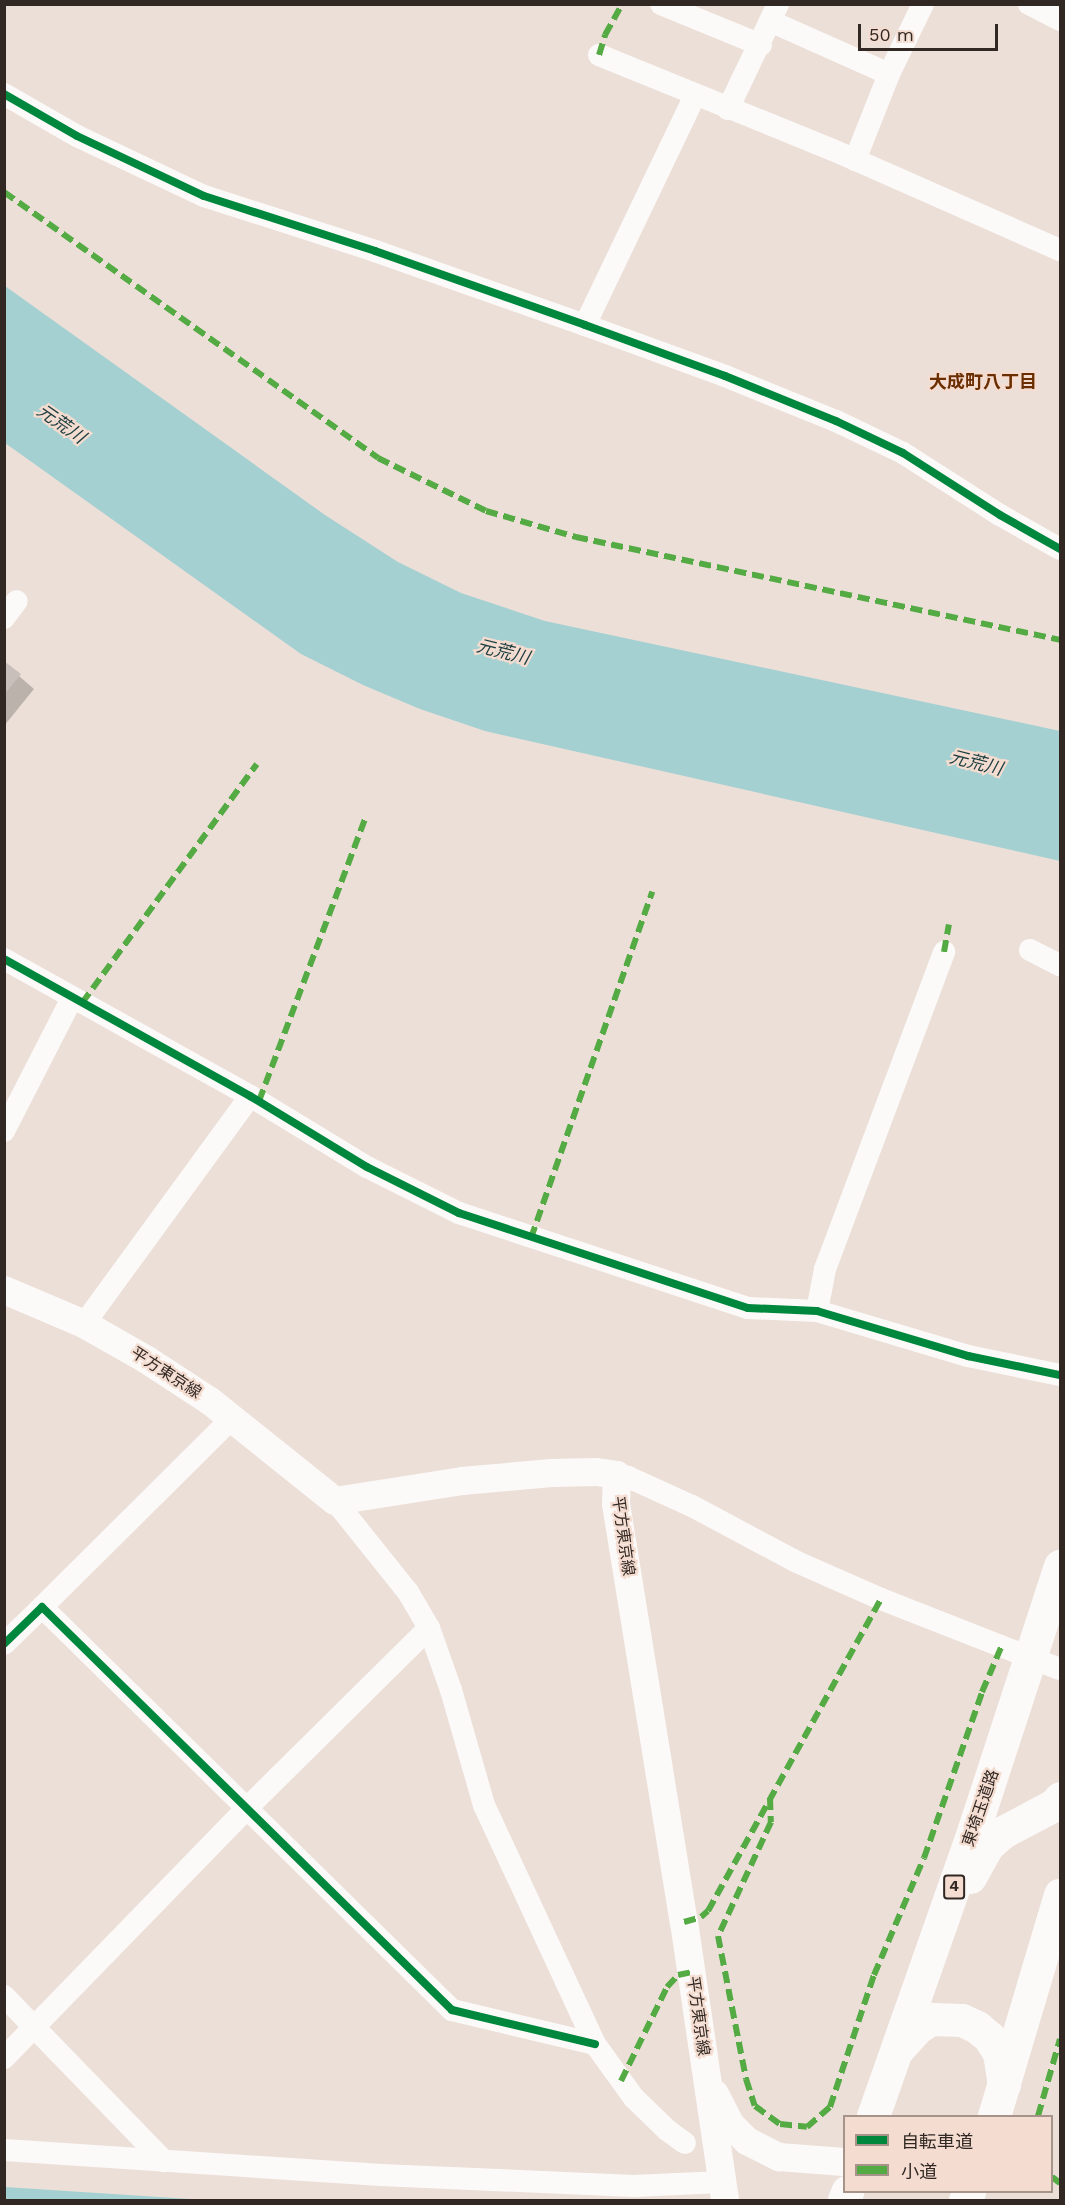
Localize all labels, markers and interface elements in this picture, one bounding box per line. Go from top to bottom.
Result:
scale bar [861,12,1000,50]
text: 50 m [869,24,914,45]
district label: 大成町八丁目 [929,371,1037,393]
water label: 元荒川 [33,400,89,448]
water label: 元荒川 [474,635,532,669]
water label: 元荒川 [947,746,1005,780]
street label: 平方東京線 [127,1343,205,1403]
street label: 平方東京線 [608,1495,638,1577]
street label: 東埼玉道路 [959,1767,1003,1849]
road number: 4 [942,1875,966,1899]
street label: 平方東京線 [683,1975,713,2057]
legend [843,2115,1053,2193]
text: 自転車道 [901,2131,973,2152]
text: 小道 [901,2161,937,2182]

